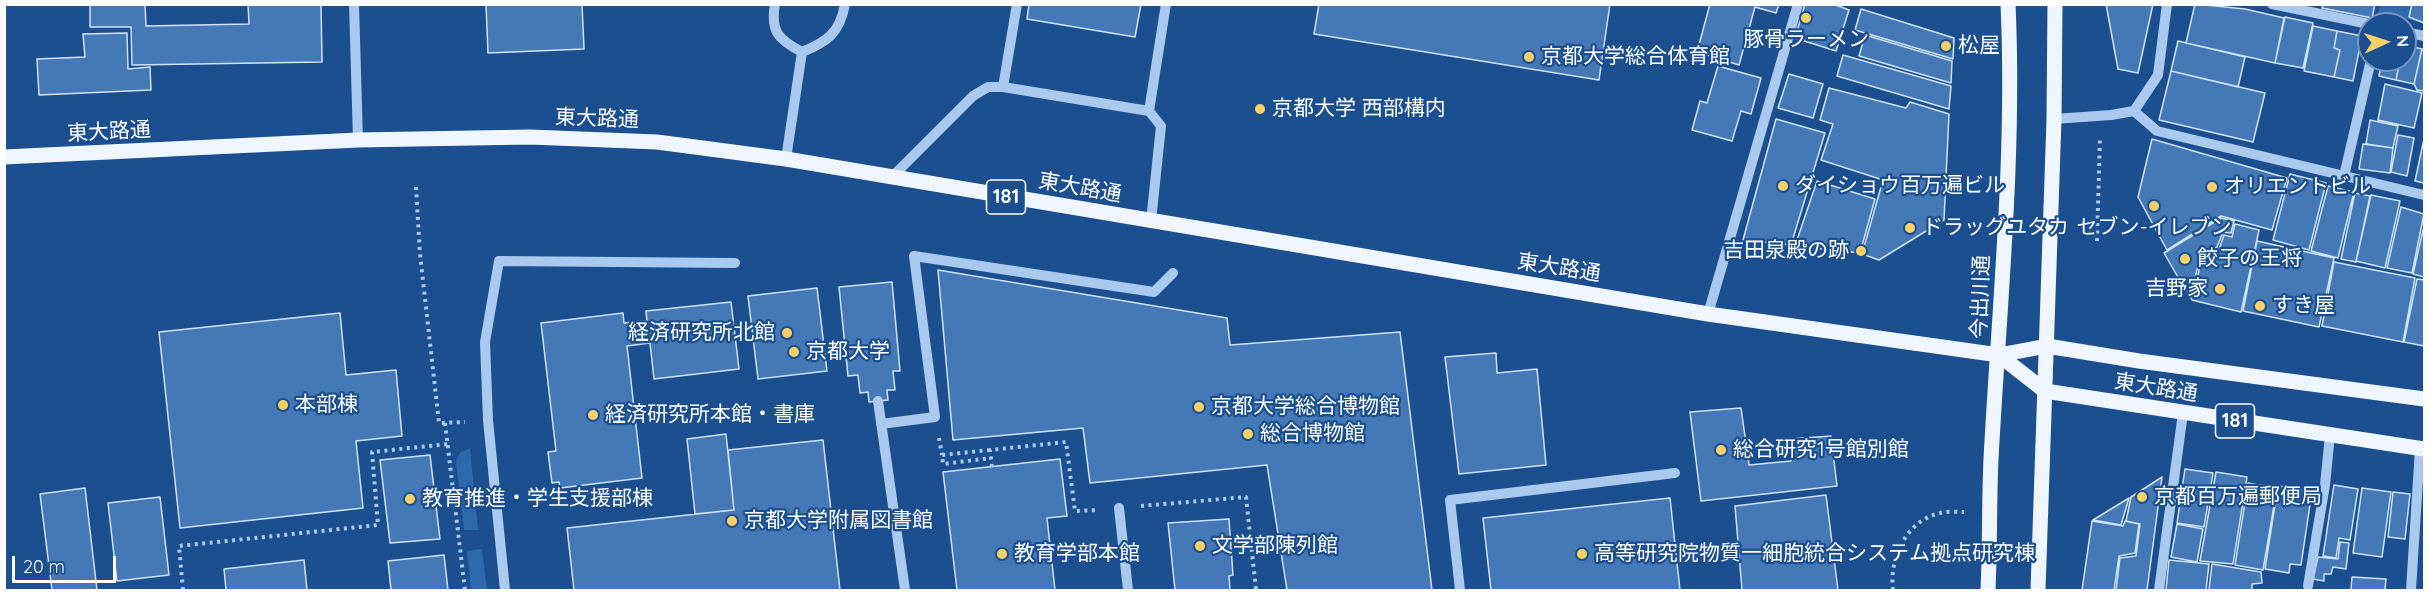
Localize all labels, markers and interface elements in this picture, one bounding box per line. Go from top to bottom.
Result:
marker: 豚骨ラーメン [1799,11,1813,25]
north arrow [2357,12,2417,72]
place label: 豚骨ラーメン [1743,27,1869,53]
place label: 松屋 [1958,33,2000,59]
text: N [2393,35,2413,48]
marker: 松屋 [1939,39,1953,53]
place label: 京都大学総合体育館 [1541,44,1730,70]
marker: 京都大学総合体育館 [1522,50,1536,64]
place label: 京都大学 西部構内 [1272,96,1446,122]
marker: 京都大学 西部構内 [1253,102,1267,116]
street label: 東大路通 [555,105,639,133]
street label: 東大路通 [66,117,152,147]
street label: 東大路通 [1036,168,1124,208]
place label: ダイショウ百万遍ビル [1795,173,2005,199]
place label: オリエントビル [2224,174,2371,200]
marker: ダイショウ百万遍ビル [1776,179,1790,193]
road number: 181 [986,180,1026,214]
marker: オリエントビル [2205,180,2219,194]
marker: セブン-イレブン [2147,199,2161,213]
place label: ドラッグユタカ [1922,215,2069,241]
place label: セブン-イレブン [2076,215,2232,241]
marker: ドラッグユタカ [1903,221,1917,235]
place label: 吉田泉殿の跡 [1723,238,1849,264]
marker: 吉田泉殿の跡 [1854,244,1868,258]
place label: 餃子の王将 [2197,246,2302,272]
street label: 東大路通 [1516,249,1602,287]
marker: 餃子の王将 [2178,252,2192,266]
street label: 今出川通 [1967,255,1995,339]
place label: 吉野家 [2145,276,2208,302]
marker: 吉野家 [2213,282,2227,296]
place label: すき屋 [2272,293,2335,319]
marker: すき屋 [2253,299,2267,313]
place label: 経済研究所北館 [628,320,775,346]
marker: 経済研究所北館 [780,326,794,340]
place label: 京都大学 [806,339,890,365]
marker: 京都大学 [787,345,801,359]
street label: 東大路通 [2113,369,2199,407]
place label: 本部棟 [295,392,358,418]
place label: 京都大学総合博物館 [1211,394,1400,420]
marker: 本部棟 [276,398,290,412]
marker: 京都大学総合博物館 [1192,400,1206,414]
place label: 経済研究所本館・書庫 [605,402,815,428]
road number: 181 [2216,404,2254,438]
marker: 経済研究所本館・書庫 [586,408,600,422]
place label: 総合博物館 [1260,421,1365,447]
marker: 総合博物館 [1241,427,1255,441]
place label: 総合研究1号館別館 [1733,437,1909,463]
marker: 総合研究1号館別館 [1714,443,1728,457]
place label: 京都百万遍郵便局 [2154,484,2322,510]
place label: 教育推進・学生支援部棟 [422,486,653,512]
marker: 京都百万遍郵便局 [2135,490,2149,504]
marker: 教育推進・学生支援部棟 [403,492,417,506]
place label: 京都大学附属図書館 [744,508,933,534]
marker: 京都大学附属図書館 [725,514,739,528]
place label: 文学部陳列館 [1212,533,1338,559]
marker: 文学部陳列館 [1193,539,1207,553]
place label: 教育学部本館 [1014,541,1140,567]
place label: 高等研究院物質一細胞統合システム拠点研究棟 [1594,541,2035,567]
scale bar [15,544,118,582]
marker: 教育学部本館 [995,547,1009,561]
marker: 高等研究院物質一細胞統合システム拠点研究棟 [1575,547,1589,561]
text: 20 m [23,555,65,578]

